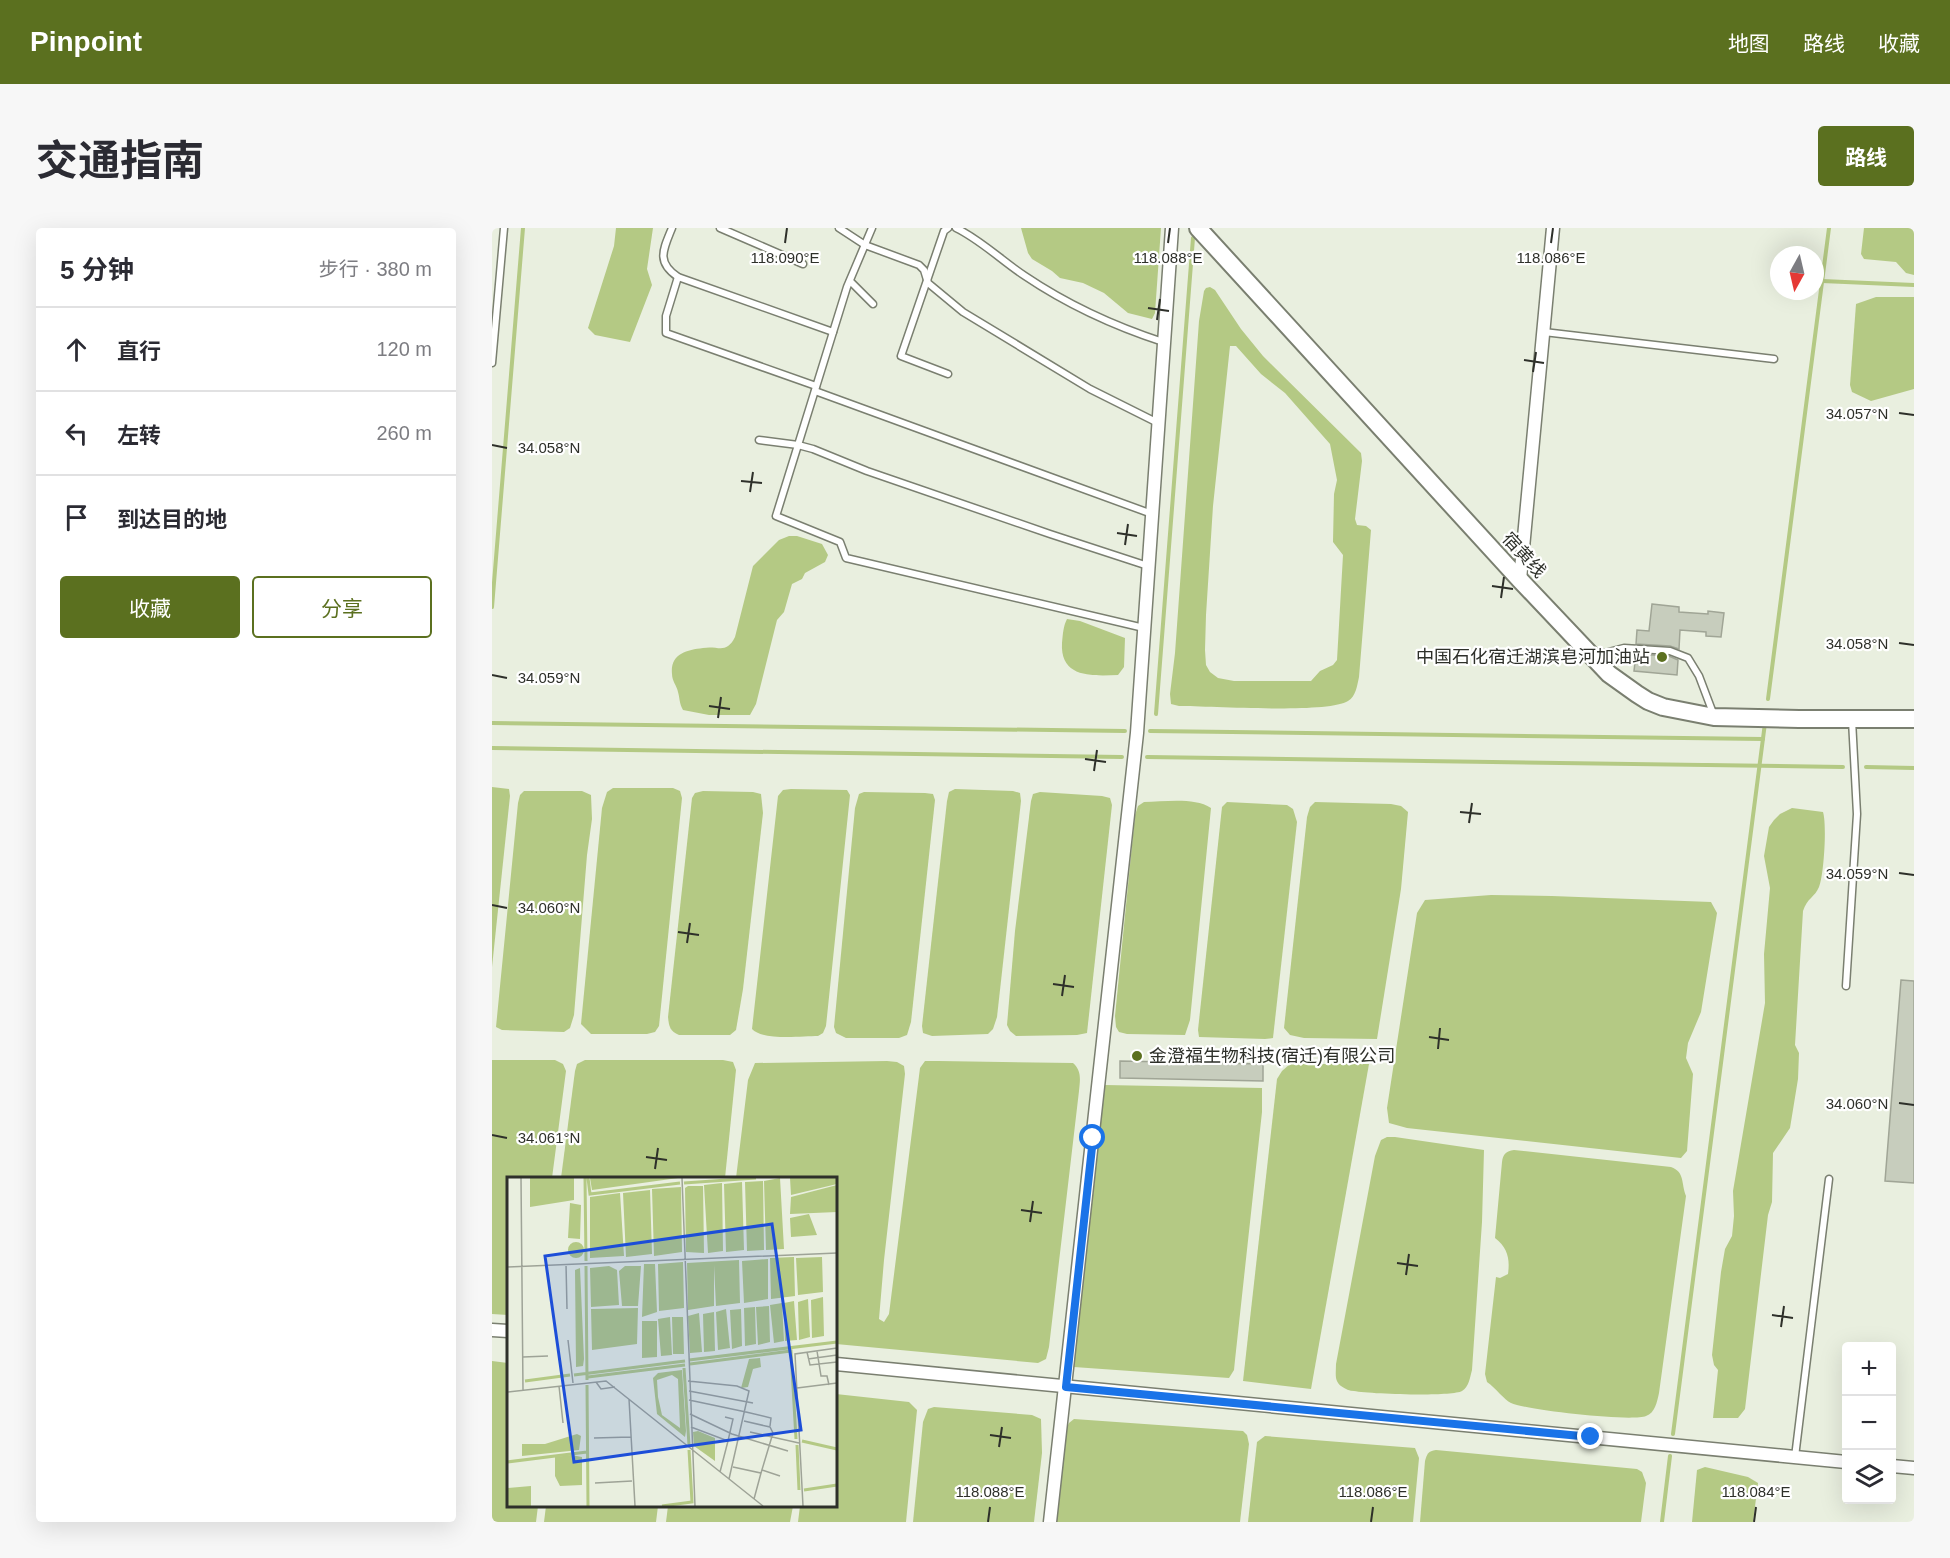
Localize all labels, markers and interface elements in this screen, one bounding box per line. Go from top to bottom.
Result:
text: Pinpoint [30,26,142,57]
text: 地图 [1728,32,1770,55]
text: 路线 [1803,32,1845,55]
text: 收藏 [1878,32,1920,55]
button: 路线 [1818,126,1914,186]
text: 交通指南 [36,137,204,184]
north arrow [1770,246,1824,300]
text: 118.090°E [750,249,820,266]
text: 118.088°E [1133,249,1203,266]
text: 118.086°E [1516,249,1586,266]
text: 5 分钟 [60,255,134,285]
text: 步行 · 380 m [319,258,432,280]
icon: ahead [60,333,93,366]
text: 120 m [376,338,432,360]
text: 直行 [117,339,161,364]
text: 34.057°N [1826,405,1888,422]
icon: left [60,417,93,450]
text: 260 m [376,422,432,444]
text: 左转 [117,423,161,448]
text: 34.058°N [518,439,580,456]
icon: arrive [60,501,93,534]
text: 到达目的地 [117,507,227,532]
street label: 宿黄线 [1498,528,1550,582]
button: 收藏 [60,576,240,638]
button: 分享 [252,576,432,638]
text: 34.058°N [1826,635,1888,652]
place label: 中国石化宿迁湖滨皂河加油站 [1416,647,1650,667]
marker: 中国石化宿迁湖滨皂河加油站 [1655,650,1669,664]
text: 34.059°N [518,669,580,686]
text: 34.059°N [1826,865,1888,882]
text: 34.060°N [518,899,580,916]
place label: 金澄福生物科技(宿迁)有限公司 [1149,1046,1395,1066]
marker: 金澄福生物科技(宿迁)有限公司 [1130,1049,1144,1063]
text: 34.060°N [1826,1095,1888,1112]
route start [1079,1124,1105,1150]
text: 34.061°N [518,1129,580,1146]
inset map [507,1177,837,1507]
map controls [1842,1342,1896,1504]
button: + [1842,1342,1896,1396]
button: − [1842,1396,1896,1450]
route end [1577,1423,1603,1449]
button: layers [1842,1450,1896,1504]
text: 118.088°E [955,1483,1025,1500]
text: 118.086°E [1338,1483,1408,1500]
text: 118.084°E [1721,1483,1791,1500]

